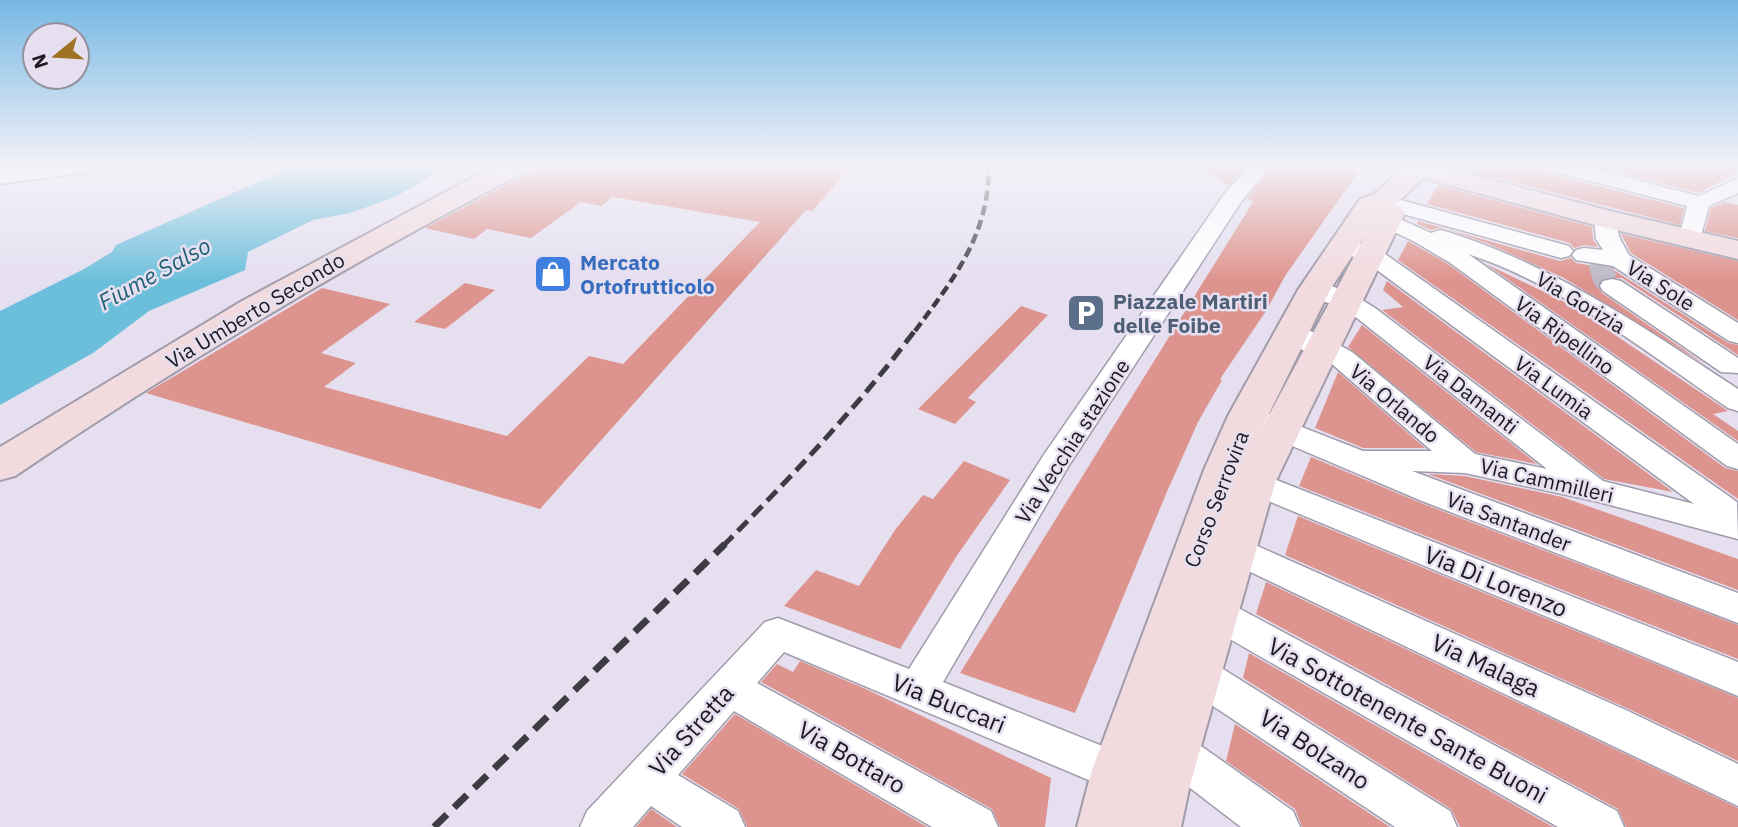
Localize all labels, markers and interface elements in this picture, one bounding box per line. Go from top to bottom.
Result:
north arrow [21,21,91,91]
text: N [26,51,53,72]
water label: Fiume Salso [92,230,216,316]
street label: Via Umberto Secondo [160,245,350,375]
place label: Mercato Ortofrutticolo [580,248,715,300]
shop icon: Mercato Ortofrutticolo [532,253,574,295]
street label: Via Sole [1622,253,1700,317]
street label: Via Gorizia [1531,264,1631,340]
place label: Piazzale Martiri delle Foibe [1113,287,1268,339]
street label: Via Ripellino [1509,289,1621,381]
parking icon: Piazzale Martiri delle Foibe [1065,292,1107,334]
street label: Via Damanti [1418,348,1524,440]
street label: Via Lumia [1509,349,1599,425]
street label: Via Vecchia stazione [1008,353,1136,529]
street label: Via Orlando [1344,357,1446,449]
street label: Corso Serrovira [1177,427,1255,571]
street label: Via Cammilleri [1478,451,1616,509]
street label: Via Santander [1443,484,1576,558]
street label: Via Di Lorenzo [1420,538,1572,624]
street label: Via Malaga [1427,626,1546,704]
street label: Via Sottotenente Sante Buoni [1262,630,1554,810]
street label: Via Buccari [887,666,1011,740]
street label: Via Stretta [641,677,741,783]
street label: Via Bolzano [1254,701,1376,797]
street label: Via Bottaro [792,713,912,801]

